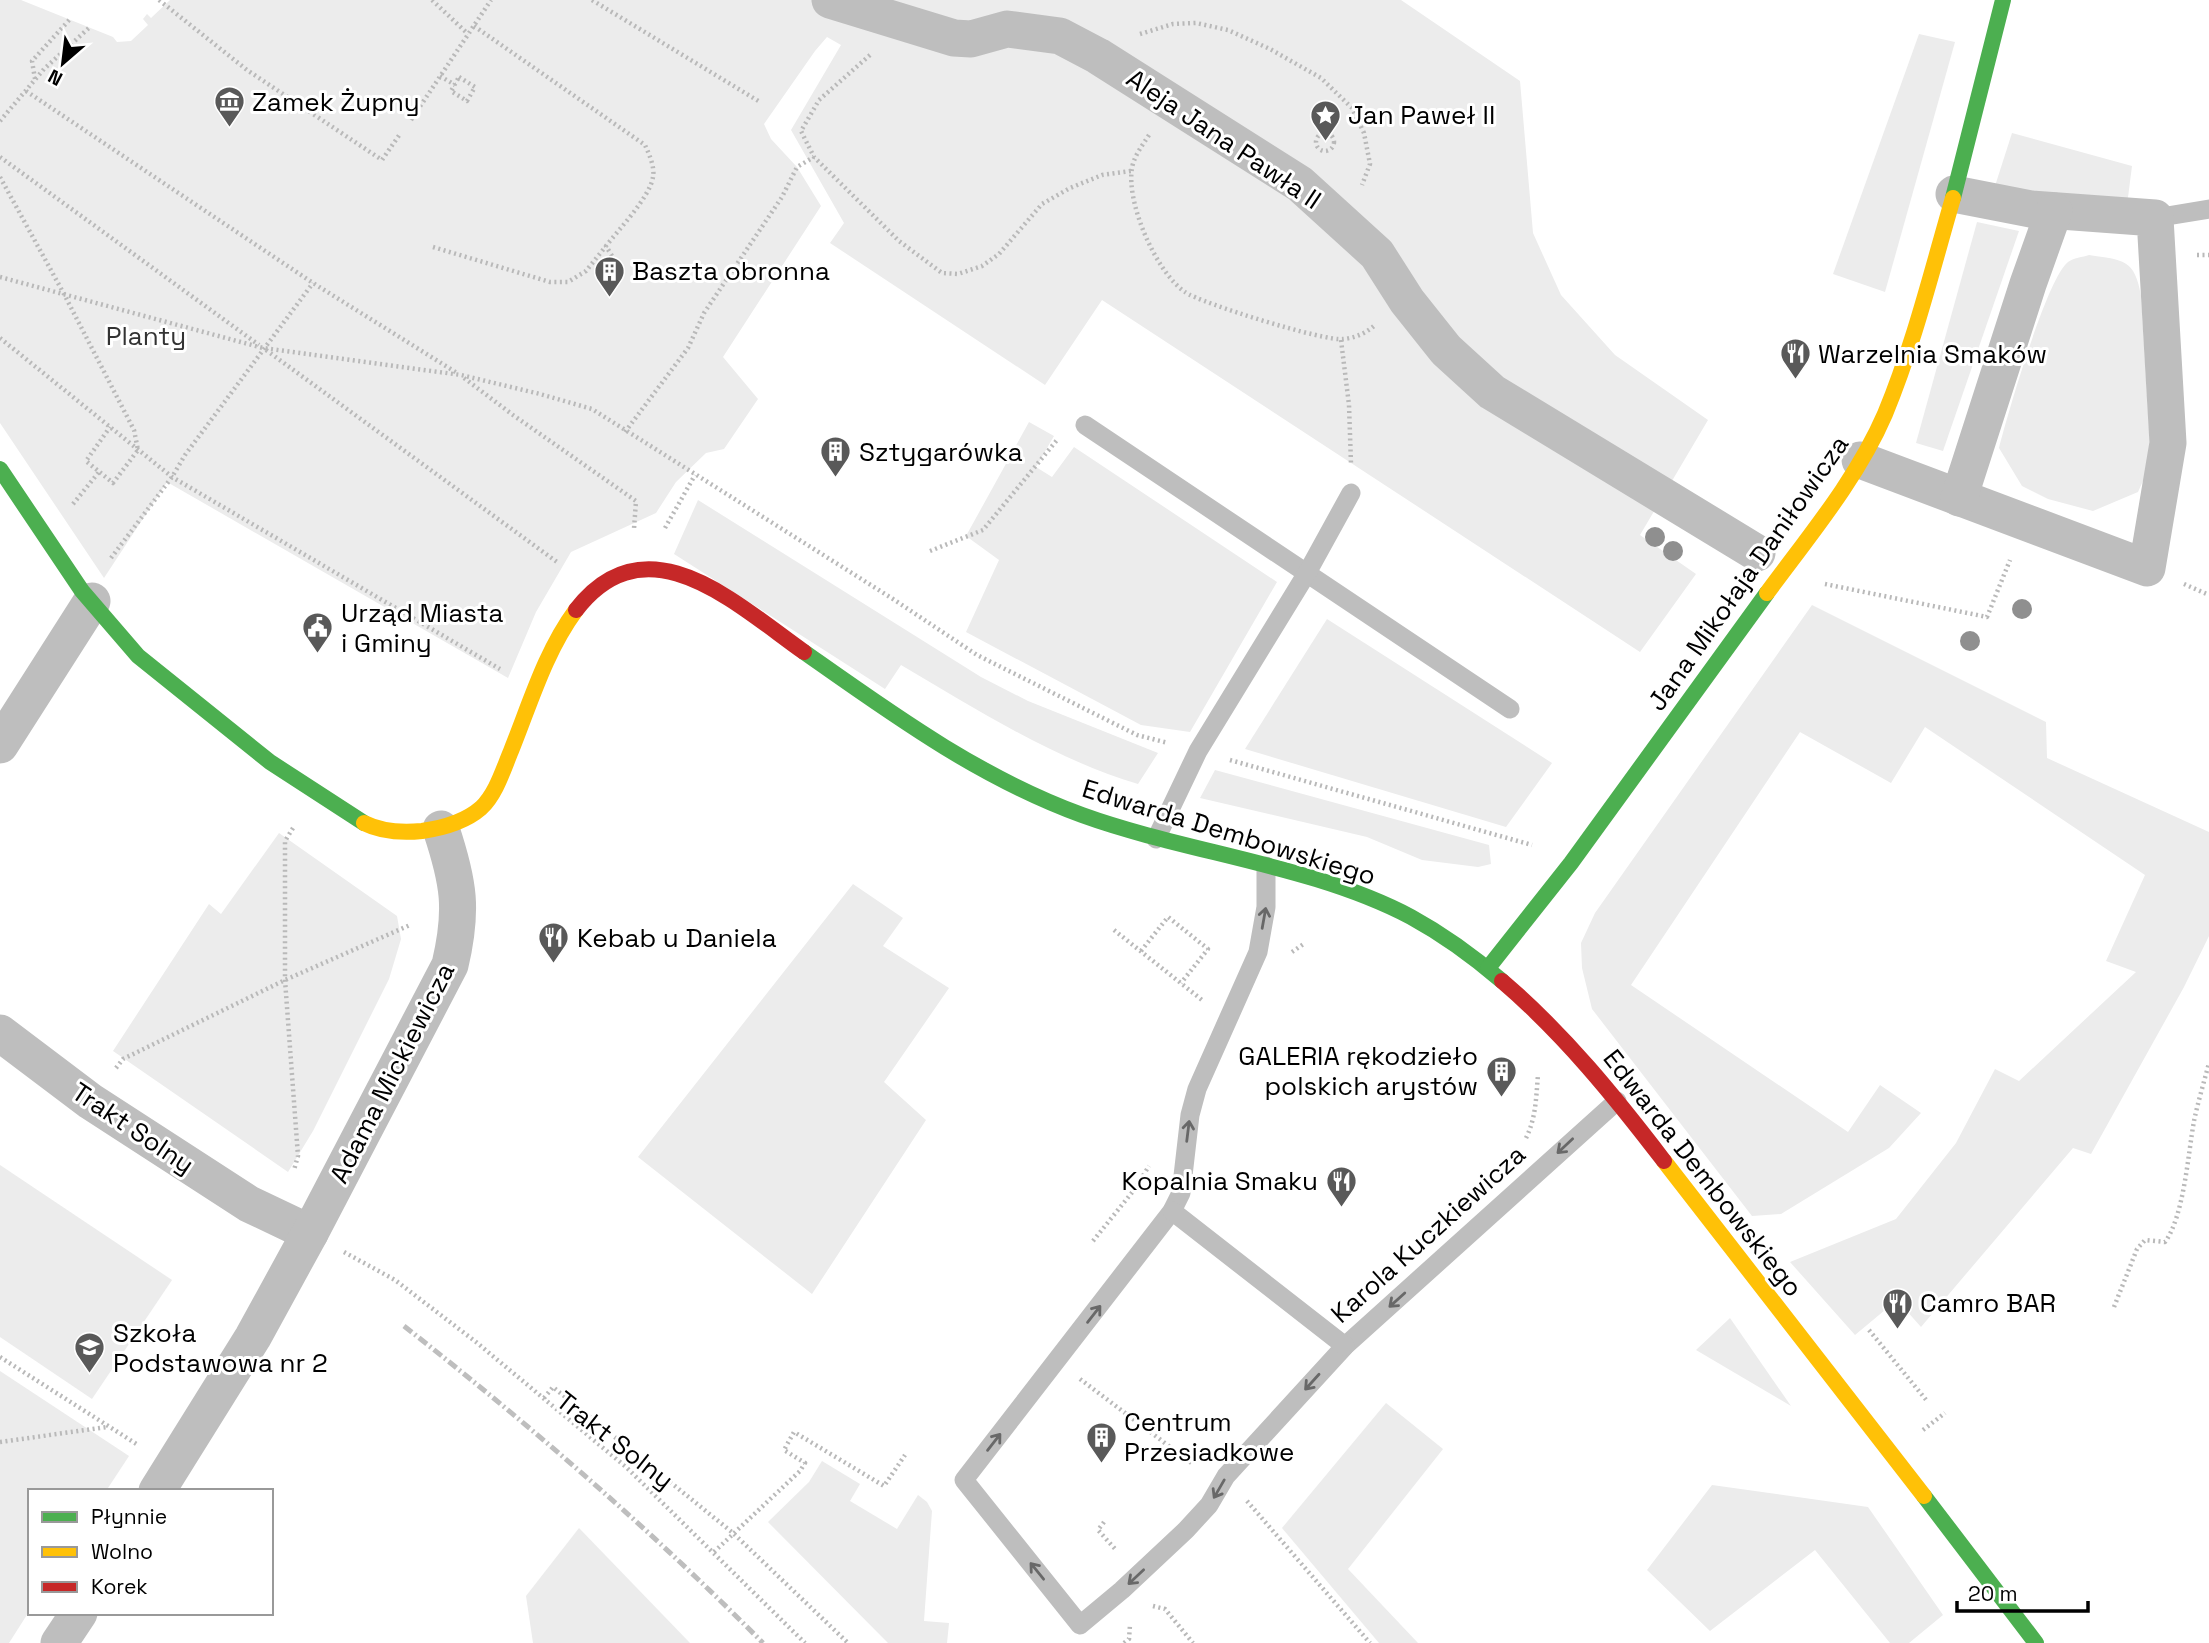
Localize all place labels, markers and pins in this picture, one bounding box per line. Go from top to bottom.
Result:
museum icon: Zamek Żupny [212,85,246,129]
place label: Zamek Żupny [252,85,420,119]
place icon: Jan Paweł II [1308,98,1342,142]
place label: Jan Paweł II [1348,98,1495,132]
building icon: Baszta obronna [592,254,626,298]
place label: Baszta obronna [632,254,830,288]
restaurant icon: Warzelnia Smaków [1778,337,1812,381]
place label: Warzelnia Smaków [1818,337,2047,371]
building icon: Sztygarówka [819,435,853,479]
place label: Sztygarówka [859,435,1023,469]
place label: Urząd Miasta i Gminy [341,596,504,660]
public building icon: Urząd Miasta i Gminy [301,611,335,655]
restaurant icon: Kebab u Daniela [537,921,571,965]
place label: Kebab u Daniela [577,921,777,955]
place label: GALERIA rękodzieło polskich arystów [1238,1039,1478,1103]
building icon: GALERIA rękodzieło polskich arystów [1484,1054,1518,1098]
place label: Kopalnia Smaku [1121,1164,1318,1198]
restaurant icon: Kopalnia Smaku [1324,1164,1358,1208]
restaurant icon: Camro BAR [1880,1286,1914,1330]
place label: Camro BAR [1920,1286,2056,1320]
place label: Szkoła Podstawowa nr 2 [113,1316,328,1380]
school or university icon: Szkoła Podstawowa nr 2 [73,1331,107,1375]
place label: Centrum Przesiadkowe [1124,1405,1294,1469]
building icon: Centrum Przesiadkowe [1084,1420,1118,1464]

